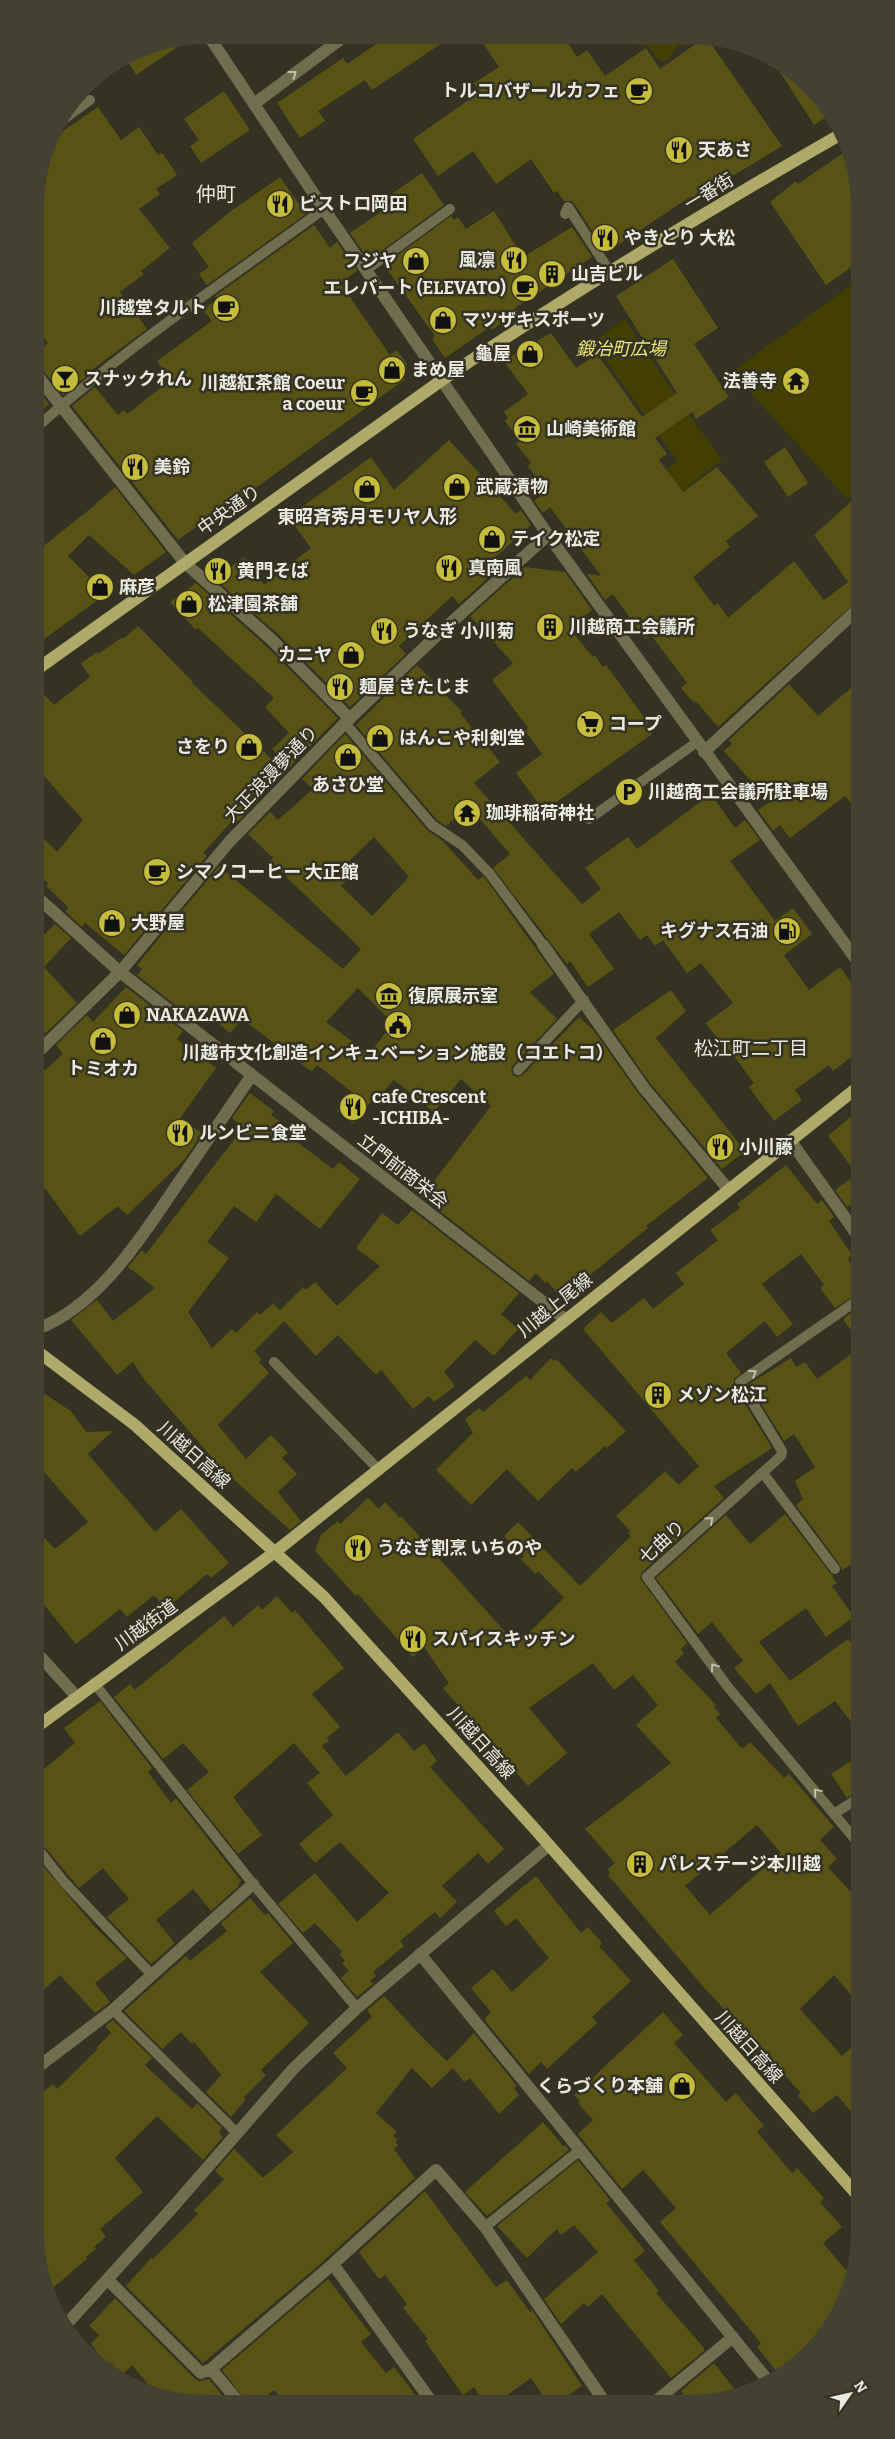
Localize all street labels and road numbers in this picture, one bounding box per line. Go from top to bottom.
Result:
street label: 一番街 [680,169,738,215]
street label: 中央通り [193,480,265,540]
street label: 大正浪漫夢通り [219,721,323,827]
street label: 立門前商栄会 [354,1129,452,1213]
street label: 川越上尾線 [513,1268,597,1342]
street label: 川越日高線 [153,1417,235,1493]
street label: 七曲り [635,1516,689,1568]
street label: 川越街道 [110,1595,182,1655]
street label: 川越日高線 [443,1702,519,1784]
street label: 川越日高線 [711,2006,787,2088]

